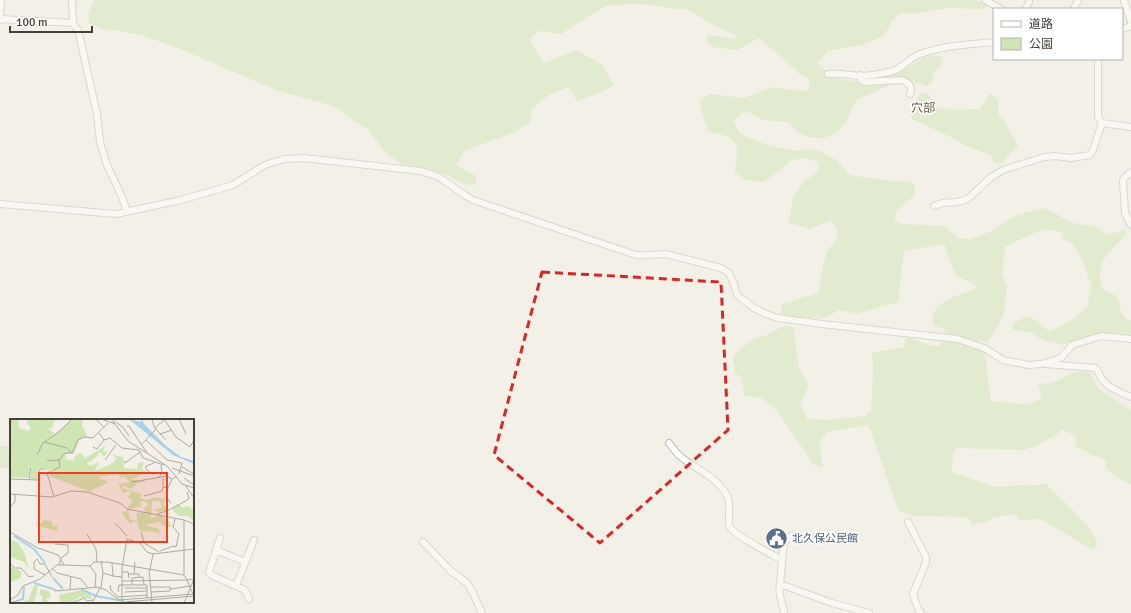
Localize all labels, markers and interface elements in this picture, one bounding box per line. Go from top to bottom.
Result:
scale bar [10,8,92,34]
legend [993,8,1123,60]
text: 100 m [16,15,48,30]
text: 道路 [1029,17,1053,32]
text: 公園 [1029,37,1053,52]
district label: 穴部 [911,101,935,116]
inset map [10,419,194,603]
public building icon: 北久保公民館 [764,525,790,551]
place label: 北久保公民館 [792,532,858,545]

